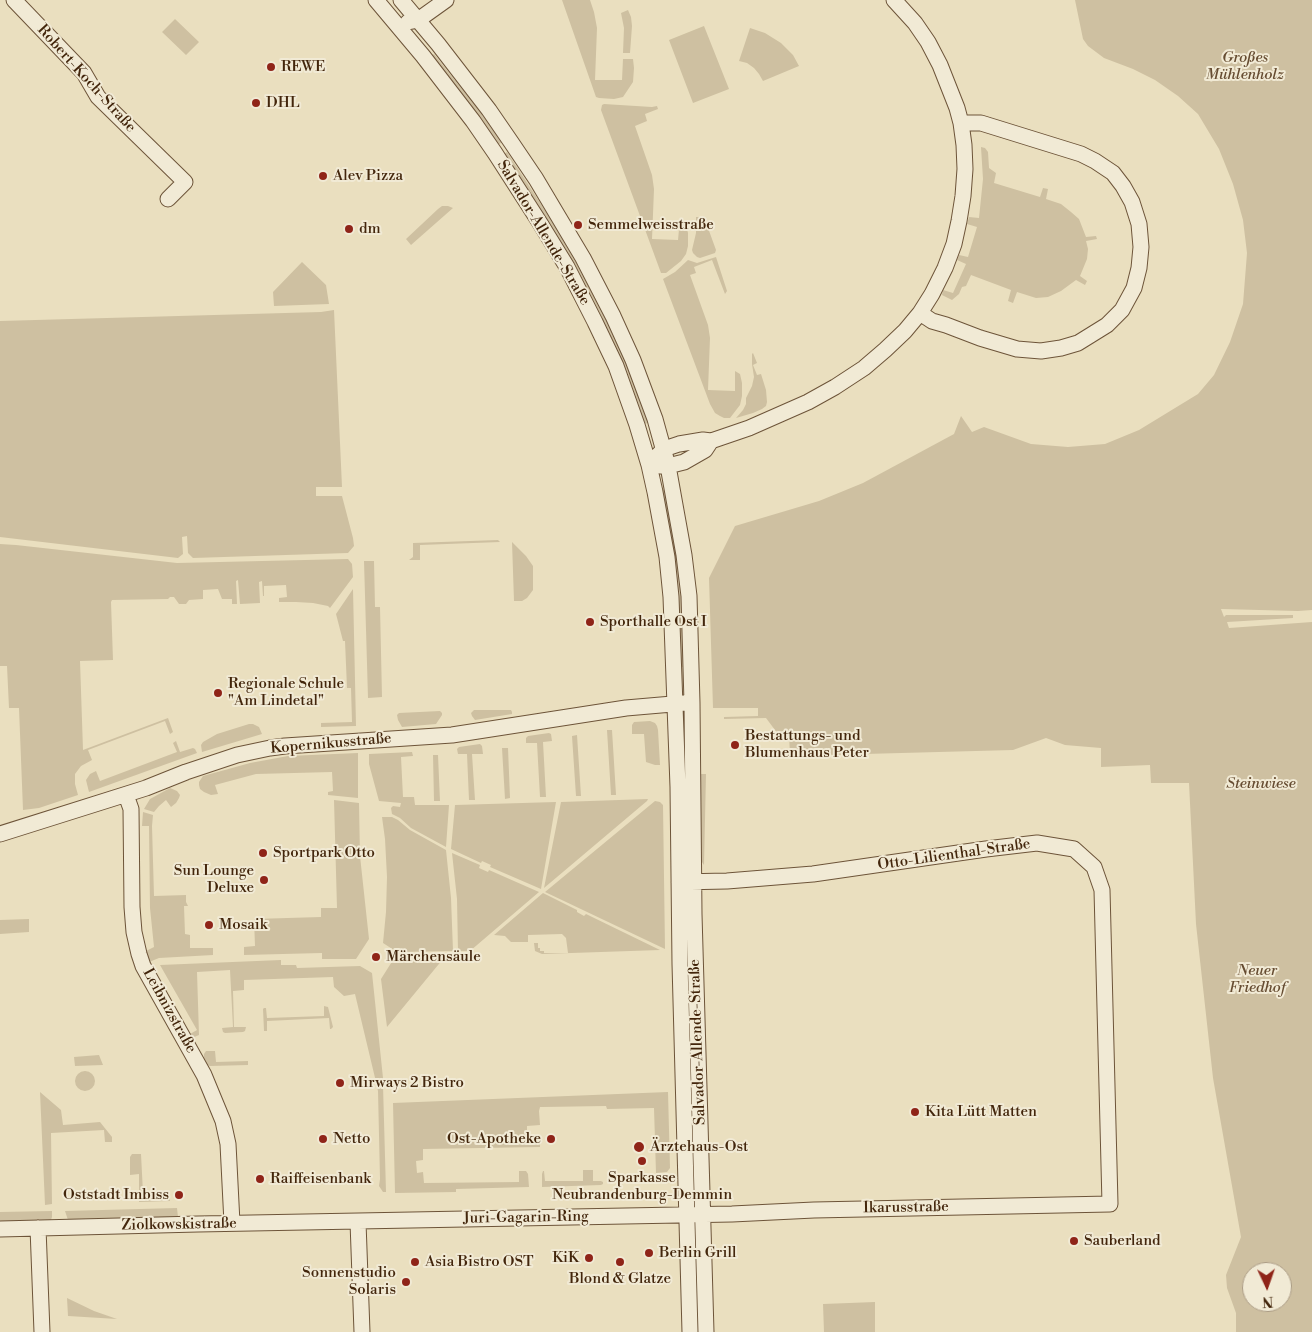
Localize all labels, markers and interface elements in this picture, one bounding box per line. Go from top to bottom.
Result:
street label: Robert-Koch-Straße [33,21,139,137]
park label: Großes Mühlenholz [1206,49,1284,84]
place label: REWE [281,58,325,76]
marker: REWE [265,61,277,73]
place label: DHL [266,94,300,112]
marker: DHL [250,97,262,109]
street label: Salvador-Allende-Straße [493,157,593,309]
place label: Alev Pizza [333,167,403,185]
marker: Alev Pizza [317,170,329,182]
place label: Semmelweisstraße [588,216,714,234]
marker: Semmelweisstraße [572,219,584,231]
place label: dm [359,220,381,238]
marker: dm [343,223,355,235]
place label: Sporthalle Ost I [600,613,707,631]
marker: Sporthalle Ost I [584,616,596,628]
place label: Regionale Schule "Am Lindetal" [228,675,344,710]
marker: Regionale Schule "Am Lindetal" [212,687,224,699]
place label: Bestattungs- und Blumenhaus Peter [745,727,869,762]
street label: Kopernikusstraße [270,730,392,758]
marker: Bestattungs- und Blumenhaus Peter [729,739,741,751]
park label: Steinwiese [1226,775,1296,793]
street label: Otto-Lilienthal-Straße [877,835,1031,875]
place label: Sportpark Otto [273,844,375,862]
marker: Sportpark Otto [257,847,269,859]
place label: Sun Lounge Deluxe [174,862,254,897]
marker: Sun Lounge Deluxe [258,874,270,886]
place label: Mosaik [219,916,268,934]
marker: Mosaik [203,919,215,931]
place label: Märchensäule [386,948,481,966]
marker: Märchensäule [370,951,382,963]
street label: Salvador-Allende-Straße [686,959,710,1125]
park label: Neuer Friedhof [1229,962,1285,997]
street label: Leibnizstraße [138,965,200,1057]
place label: Mirways 2 Bistro [350,1074,464,1092]
marker: Mirways 2 Bistro [334,1077,346,1089]
place label: Kita Lütt Matten [925,1103,1037,1121]
marker: Kita Lütt Matten [909,1106,921,1118]
place label: Netto [333,1130,370,1148]
place label: Ost-Apotheke [447,1130,541,1148]
marker: Netto [317,1133,329,1145]
marker: Ost-Apotheke [545,1133,557,1145]
place label: Ärztehaus-Ost [650,1138,748,1156]
marker: Ärztehaus-Ost [632,1140,646,1154]
marker: Sparkasse Neubrandenburg-Demmin [636,1155,648,1167]
place label: Sparkasse Neubrandenburg-Demmin [552,1169,732,1204]
place label: Raiffeisenbank [270,1170,371,1188]
marker: Raiffeisenbank [254,1173,266,1185]
place label: Oststadt Imbiss [63,1186,169,1204]
marker: Oststadt Imbiss [173,1189,185,1201]
street label: Ikarusstraße [863,1198,949,1218]
street label: Juri-Gagarin-Ring [463,1208,589,1228]
street label: Ziolkowskistraße [121,1215,237,1235]
place label: Sauberland [1084,1232,1161,1250]
marker: Sauberland [1068,1235,1080,1247]
place label: Berlin Grill [659,1244,736,1262]
marker: Berlin Grill [643,1247,655,1259]
place label: KiK [552,1249,579,1267]
marker: KiK [583,1252,595,1264]
place label: Asia Bistro OST [425,1253,534,1271]
marker: Asia Bistro OST [409,1256,421,1268]
marker: Blond & Glatze [614,1256,626,1268]
north arrow [1242,1262,1292,1312]
place label: Sonnenstudio Solaris [302,1264,396,1299]
place label: Blond & Glatze [569,1270,671,1288]
marker: Sonnenstudio Solaris [400,1276,412,1288]
text: N [1262,1292,1274,1310]

